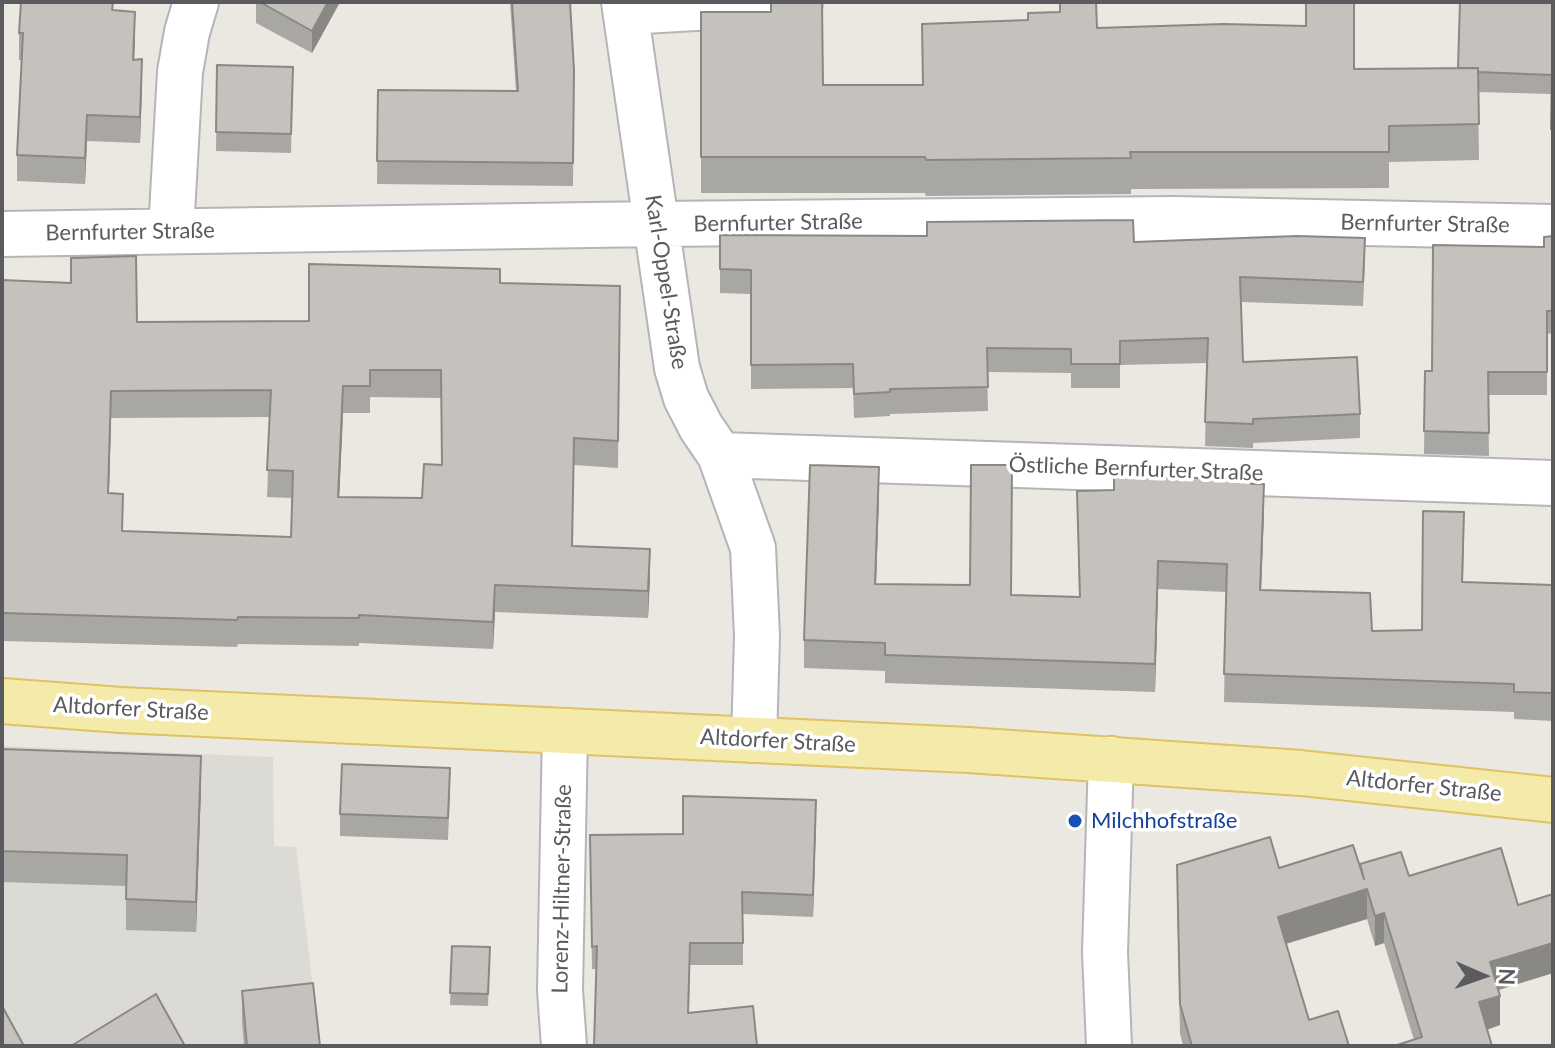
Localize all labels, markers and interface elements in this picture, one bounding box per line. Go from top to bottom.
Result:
street label: Karl-Oppel-Straße [639,193,693,371]
street label: Bernfurter Straße [693,208,863,238]
street label: Bernfurter Straße [1340,209,1510,239]
street label: Bernfurter Straße [45,217,215,247]
street label: Östliche Bernfurter Straße [1008,451,1264,487]
street label: Altdorfer Straße [53,692,209,726]
street label: Altdorfer Straße [700,724,856,758]
street label: Altdorfer Straße [1345,765,1503,807]
street label: Lorenz-Hiltner-Straße [547,784,577,994]
place label: Milchhofstraße [1091,808,1237,834]
marker: Milchhofstraße [1066,812,1084,830]
north arrow [1443,936,1523,1016]
text: N [1494,968,1521,986]

